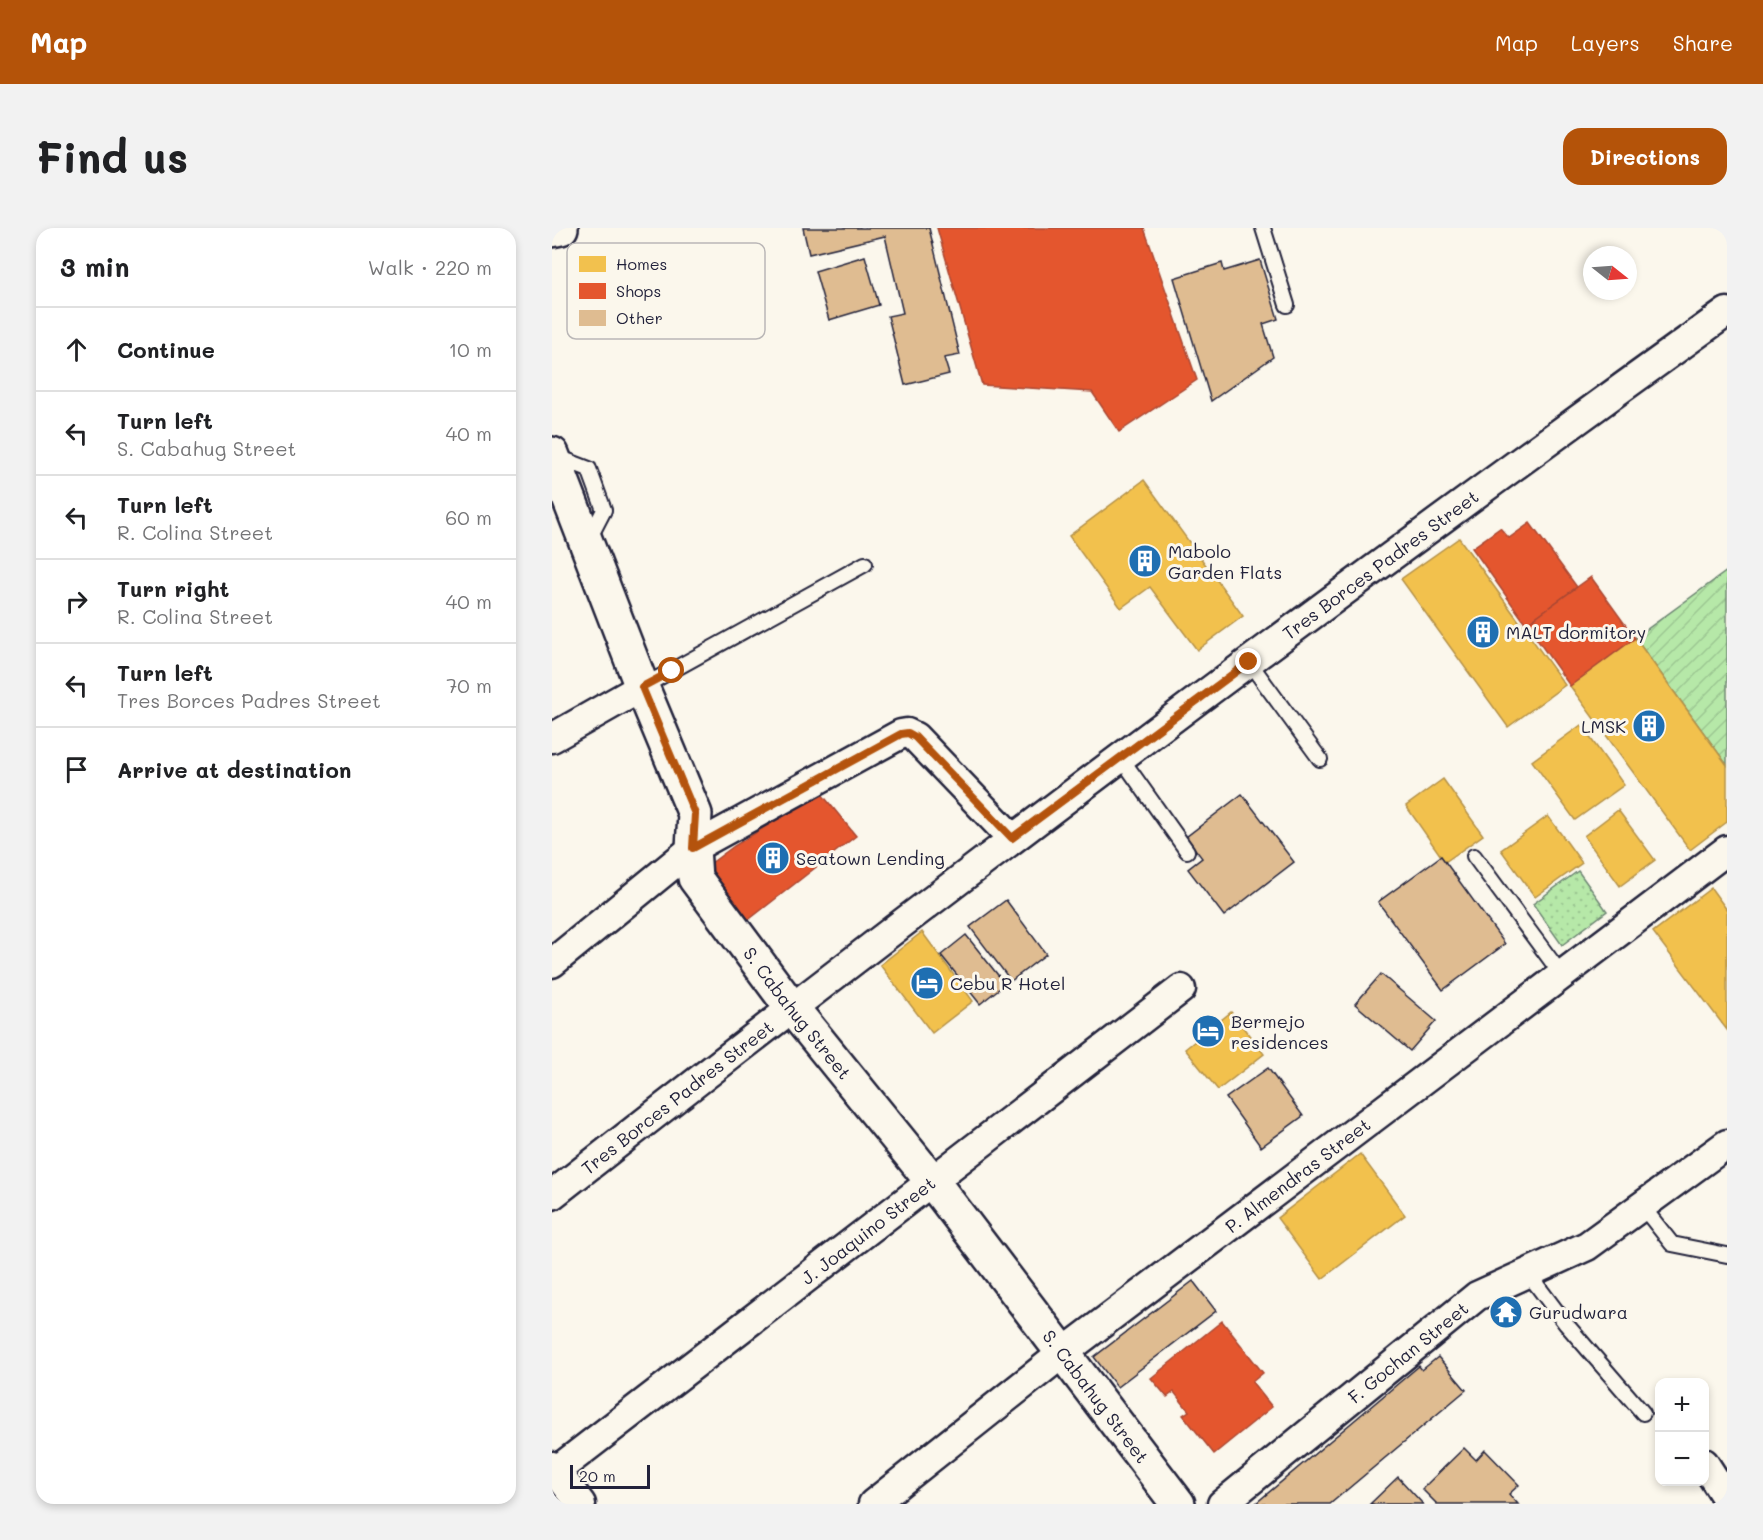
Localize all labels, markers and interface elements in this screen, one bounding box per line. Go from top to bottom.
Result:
text: Map [30,24,87,60]
text: Map [1495,29,1538,56]
text: Layers [1571,29,1640,56]
text: Share [1673,29,1733,56]
button: Directions [1563,128,1727,185]
text: Find us [36,129,188,184]
legend [567,243,765,339]
north arrow [1583,246,1637,300]
text: 3 min [60,250,129,284]
text: Homes [616,253,667,274]
text: Walk · 220 m [368,254,492,280]
text: Shops [616,280,661,301]
text: Other [616,307,663,328]
icon: ahead [60,333,93,366]
text: Continue [117,335,215,364]
text: 10 m [448,336,492,362]
text: Turn left [117,406,213,435]
icon: left [60,417,93,450]
text: 40 m [446,420,492,446]
text: S. Cabahug Street [117,435,296,461]
street label: Tres Borces Padres Street [1278,484,1483,645]
text: Turn left [117,490,213,519]
icon: left [60,501,93,534]
text: 60 m [445,504,492,530]
text: R. Colina Street [117,519,273,545]
place label: Mabolo Garden Flats [1168,539,1282,584]
building icon: Mabolo Garden Flats [1127,543,1163,579]
text: Turn right [117,574,229,603]
icon: right [60,585,93,618]
text: 40 m [446,588,492,614]
text: R. Colina Street [117,603,273,629]
building icon: MALT dormitory [1465,614,1501,650]
place label: MALT dormitory [1506,620,1646,644]
route end [1235,648,1261,674]
route start [658,657,684,683]
text: Turn left [117,658,213,687]
icon: left [60,669,93,702]
text: 70 m [446,672,492,698]
text: Tres Borces Padres Street [117,687,381,713]
building icon: LMSK [1631,708,1667,744]
place label: LMSK [1581,714,1626,738]
icon: arrive [60,753,93,786]
text: Arrive at destination [117,755,352,784]
building icon: Seatown Lending [755,840,791,876]
place label: Seatown Lending [796,846,945,870]
street label: S. Cabahug Street [738,942,857,1084]
hotel icon: Cebu R Hotel [909,965,945,1001]
place label: Cebu R Hotel [950,971,1065,995]
place label: Bermejo residences [1231,1009,1328,1054]
hotel icon: Bermejo residences [1190,1013,1226,1049]
street label: Tres Borces Padres Street [576,1015,778,1180]
street label: P. Almendras Street [1220,1112,1375,1238]
street label: J. Joaquino Street [796,1171,940,1290]
temple icon: Gurudwara [1488,1294,1524,1330]
street label: F. Gochan Street [1343,1296,1473,1409]
place label: Gurudwara [1529,1300,1628,1324]
street label: S. Cabahug Street [1038,1325,1155,1468]
map controls [1655,1378,1709,1486]
button: + [1655,1378,1709,1432]
button: − [1655,1432,1709,1486]
scale bar [570,1462,650,1490]
text: 20 m [579,1465,616,1486]

